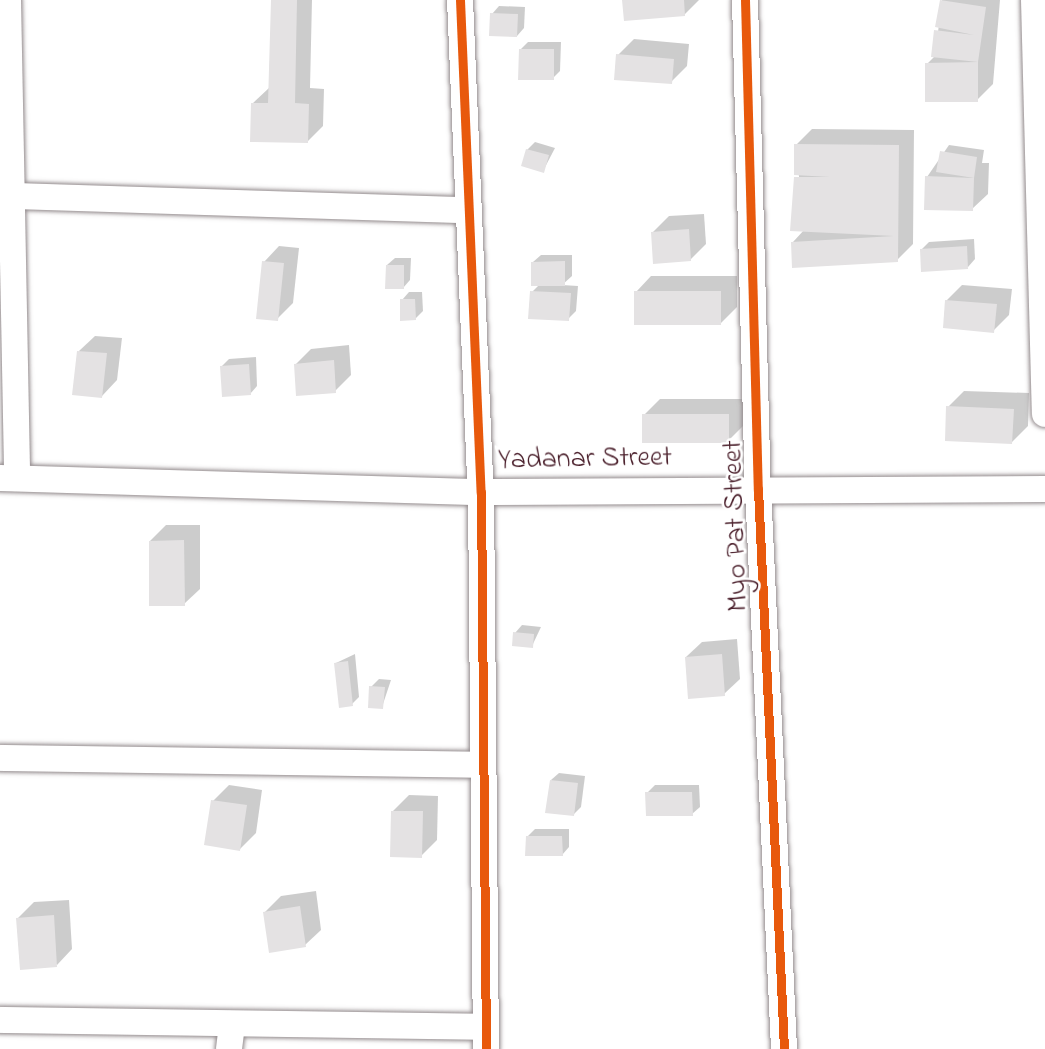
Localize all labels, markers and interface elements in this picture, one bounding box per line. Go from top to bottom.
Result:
street label: Myo Pat Street [717,440,757,612]
street label: Yadanar Street [498,442,672,478]

